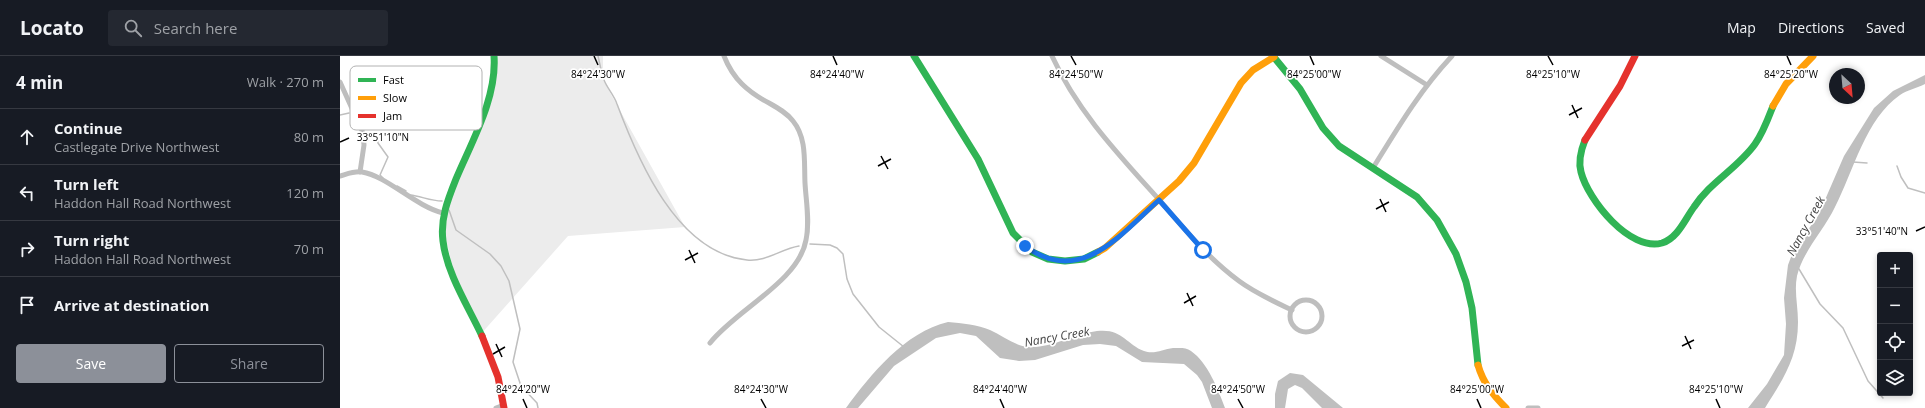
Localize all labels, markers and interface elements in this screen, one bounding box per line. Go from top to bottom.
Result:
search box [108,10,388,46]
text: Locato [20,15,84,41]
icon: search [122,17,144,39]
text: Search here [154,18,237,38]
text: Map [1727,18,1756,37]
text: Directions [1778,18,1844,37]
text: Saved [1866,18,1905,37]
legend [350,66,482,130]
text: 84°24'30"W [571,67,626,81]
text: 84°24'40"W [810,67,865,81]
text: 84°24'50"W [1049,67,1104,81]
text: 84°25'00"W [1287,67,1342,81]
text: 84°25'10"W [1526,67,1581,81]
text: 84°25'20"W [1764,67,1819,81]
north arrow [1829,68,1865,104]
text: 4 min [16,71,63,94]
text: Fast [383,72,404,87]
text: Walk · 270 m [247,73,324,91]
text: Slow [383,90,407,105]
text: Jam [382,108,402,123]
text: Continue [54,118,122,138]
icon: ahead [16,126,38,148]
text: 80 m [294,128,324,146]
text: 33°51'10"N [357,130,409,144]
text: Castlegate Drive Northwest [54,138,219,156]
text: Turn left [54,174,119,194]
icon: left [16,182,38,204]
text: 120 m [286,184,324,202]
water label: Nancy Creek [1782,192,1830,259]
text: Haddon Hall Road Northwest [54,194,231,212]
text: 33°51'40"N [1856,224,1908,238]
text: Turn right [54,230,129,250]
route end [1016,237,1034,255]
icon: right [16,238,38,260]
text: 70 m [294,240,324,258]
route start [1194,241,1212,259]
text: Haddon Hall Road Northwest [54,250,231,268]
map controls [1877,252,1913,396]
button: + [1877,252,1913,288]
button: − [1877,288,1913,324]
icon: arrive [16,294,38,316]
text: Arrive at destination [54,295,209,315]
water label: Nancy Creek [1023,322,1092,351]
button: locate [1877,324,1913,360]
button: Save [16,344,166,383]
button: Share [174,344,324,383]
button: layers [1877,360,1913,396]
text: 84°24'20"W [496,382,551,396]
text: 84°24'30"W [734,382,789,396]
text: 84°24'40"W [973,382,1028,396]
text: 84°24'50"W [1211,382,1266,396]
text: 84°25'00"W [1450,382,1505,396]
text: 84°25'10"W [1689,382,1744,396]

